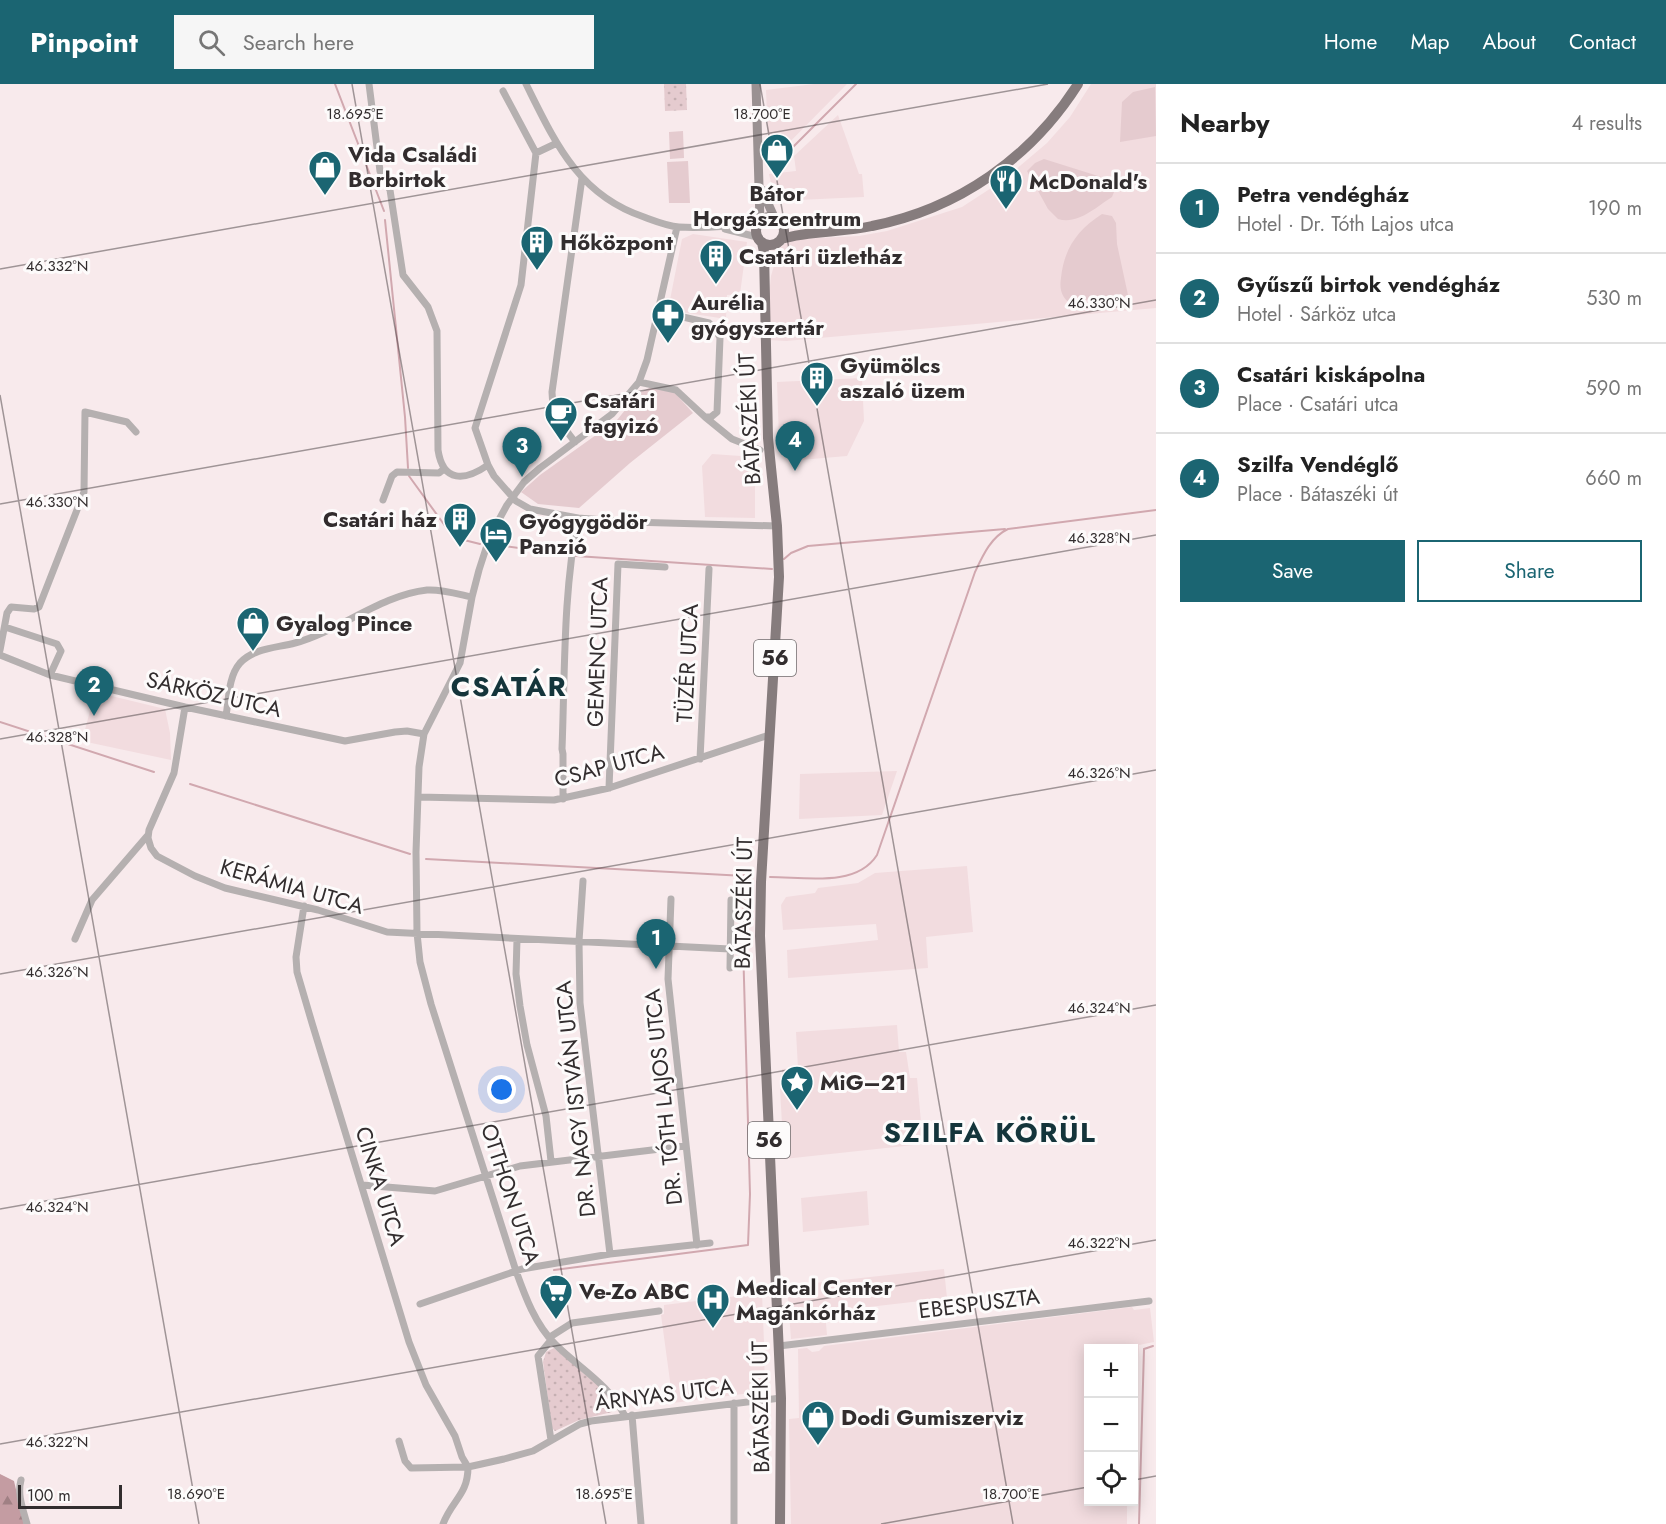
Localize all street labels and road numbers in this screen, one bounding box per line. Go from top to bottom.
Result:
street label: BÁTASZÉKI ÚT [730,351,768,486]
street label: GEMENC UTCA [578,576,616,727]
street label: TÜZÉR UTCA [668,602,706,723]
road number: 56 [754,640,796,676]
street label: SÁRKÖZ UTCA [143,663,285,725]
street label: CSAP UTCA [551,735,668,795]
street label: BÁTASZÉKI ÚT [726,836,760,969]
street label: KERÁMIA UTCA [217,850,368,922]
street label: DR. NAGY ISTVÁN UTCA [547,979,603,1219]
street label: DR. TÓTH LAJOS UTCA [636,987,690,1207]
street label: OTTHON UTCA [473,1119,549,1269]
street label: CINKA UTCA [348,1122,414,1250]
road number: 56 [748,1122,790,1158]
street label: EBESPUSZTA [917,1280,1042,1326]
street label: BÁTASZÉKI ÚT [743,1340,777,1473]
street label: ÁRNYAS UTCA [593,1370,736,1418]

